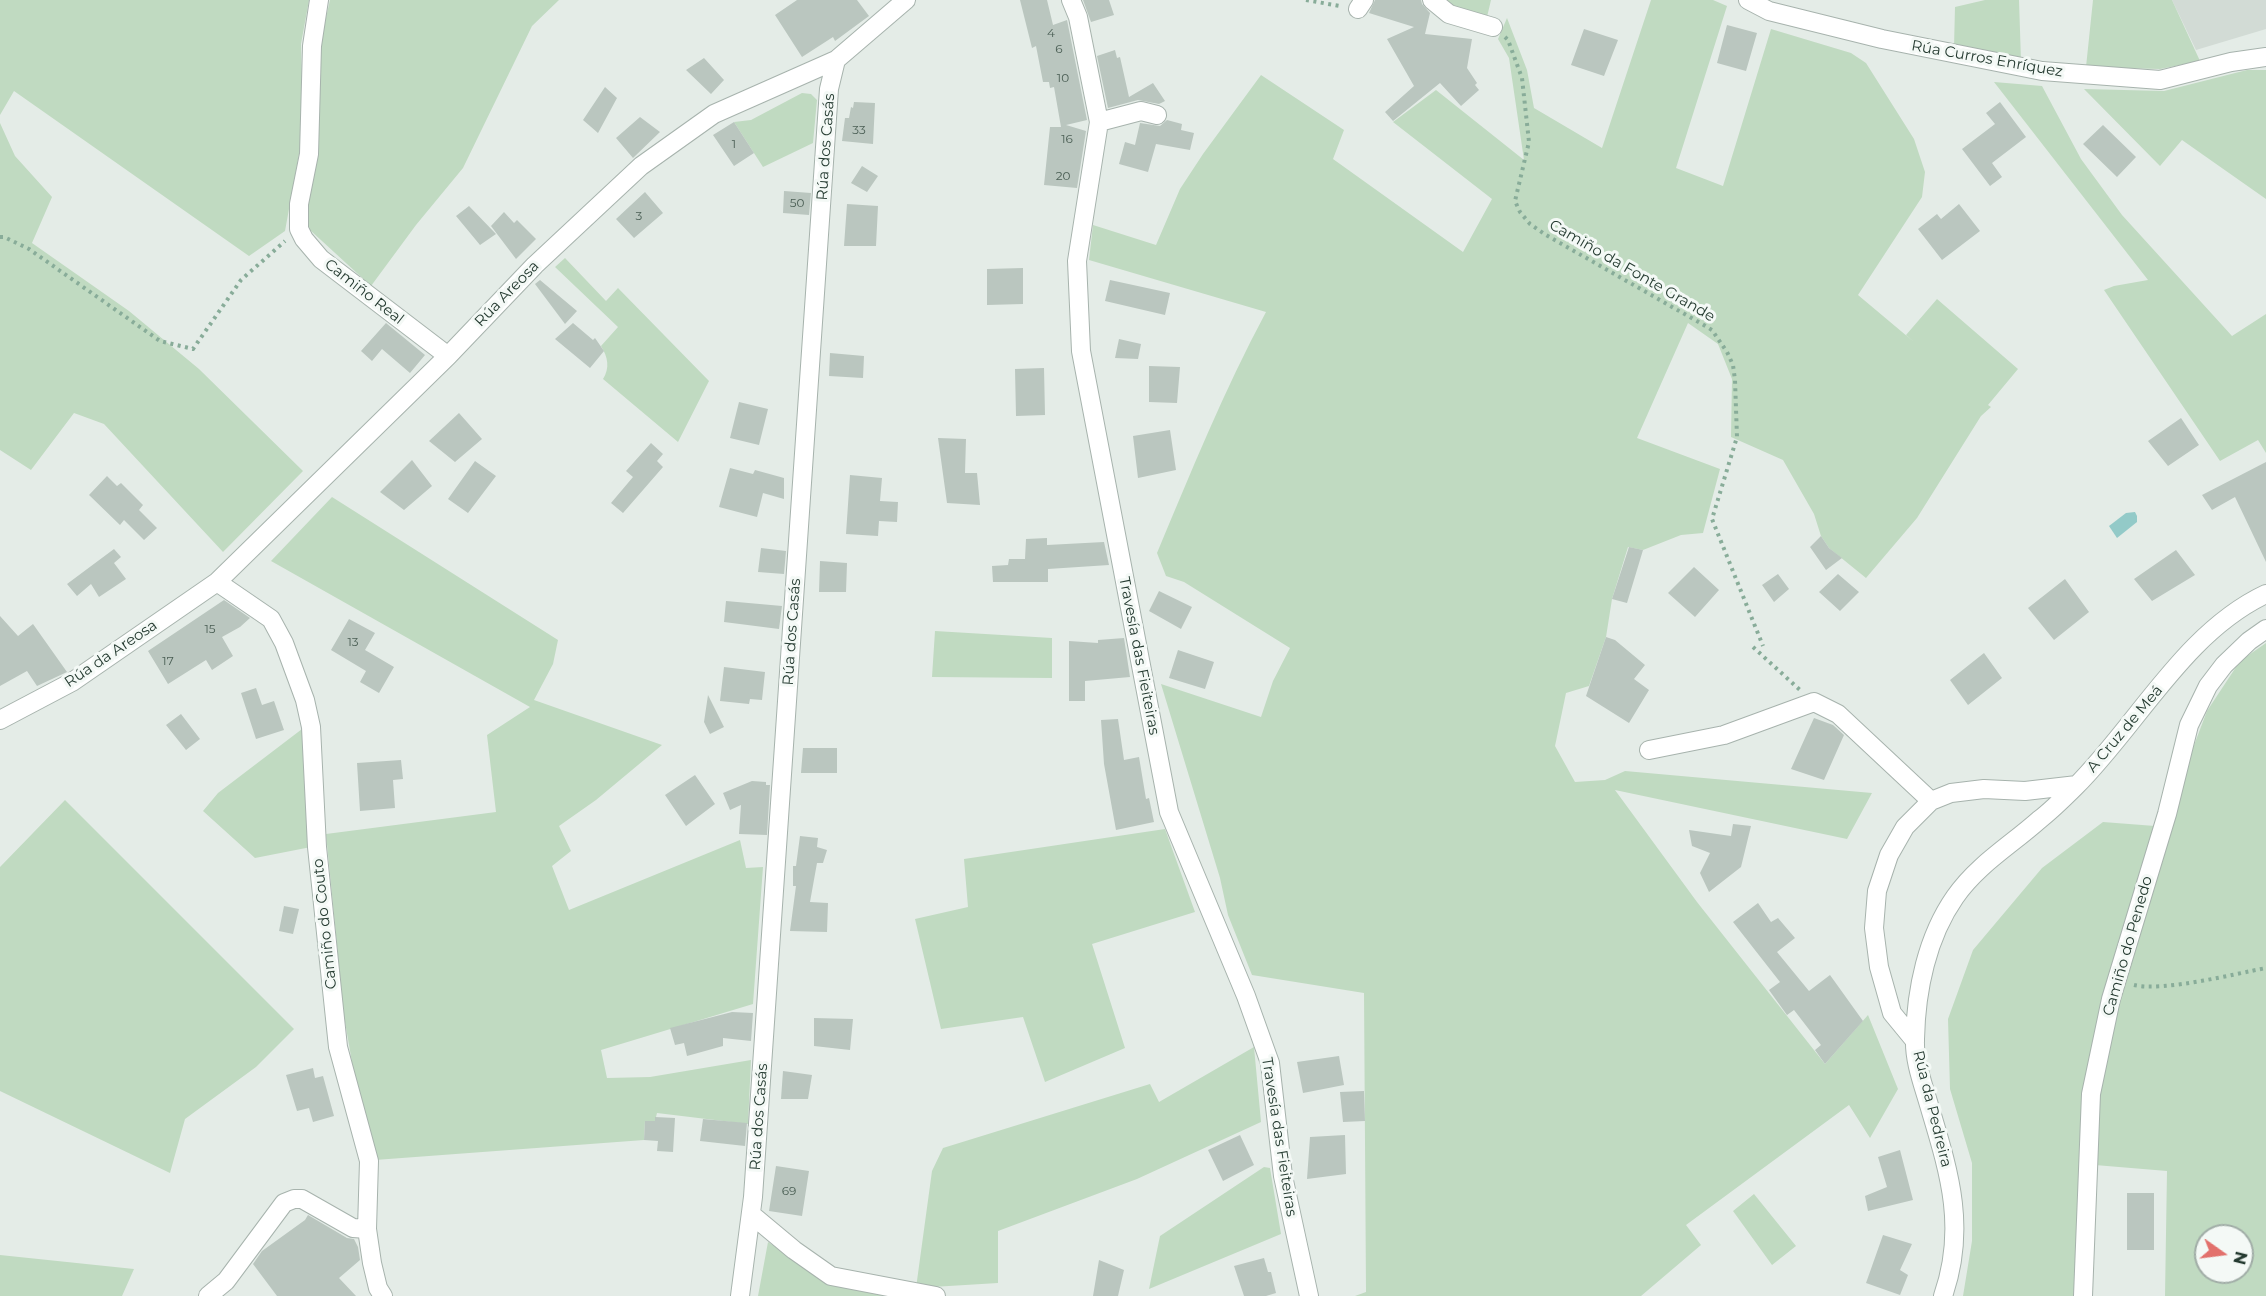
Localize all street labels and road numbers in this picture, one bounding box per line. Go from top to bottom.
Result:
street label: Rúa Curros Enríquez [1910,37,2064,81]
street label: Rúa dos Casás [813,93,839,201]
street label: Camiño da Fonte Grande [1546,216,1718,326]
street label: Camiño Real [321,256,407,328]
street label: Rúa Areosa [471,257,543,331]
street label: Travesía das Fieiteiras [1115,575,1163,737]
street label: Rúa dos Casás [779,578,805,686]
street label: Rúa da Areosa [61,616,161,692]
street label: A Cruz de Meá [2083,682,2167,776]
street label: Camiño do Couto [309,858,341,990]
street label: Camiño do Penedo [2099,874,2157,1018]
street label: Rúa da Pedreira [1909,1049,1955,1169]
street label: Travesía das Fieiteiras [1258,1056,1300,1218]
street label: Rúa dos Casás [746,1063,772,1171]

